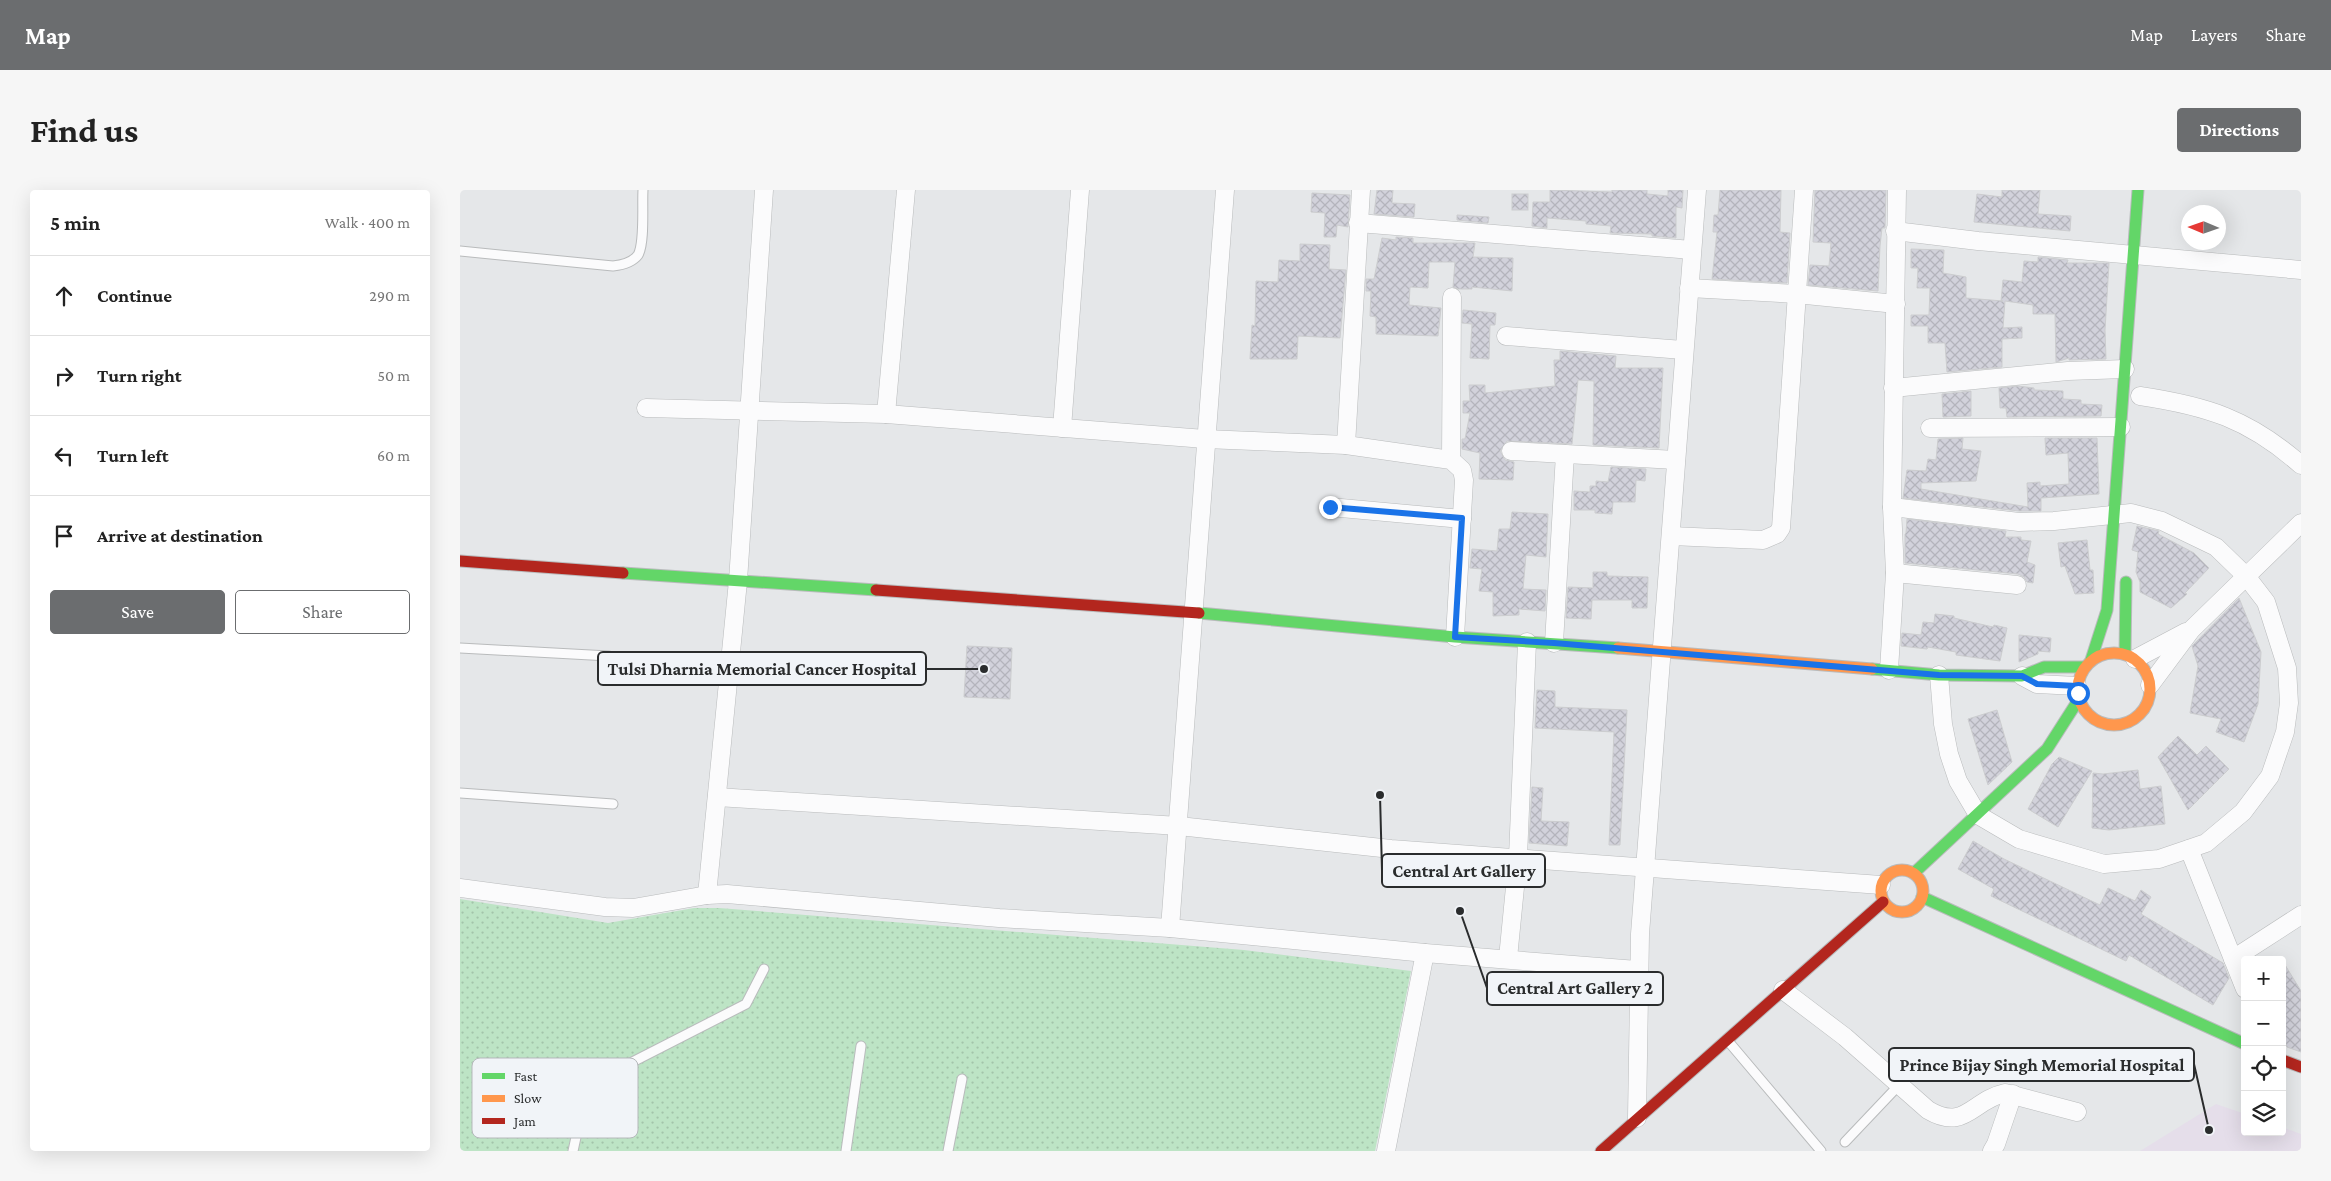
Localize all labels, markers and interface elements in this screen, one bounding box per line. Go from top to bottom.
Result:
text: Map [25,22,71,49]
text: Map [2130,25,2163,45]
text: Layers [2191,25,2238,45]
text: Share [2266,25,2306,45]
button: Directions [2177,108,2301,152]
text: Find us [30,111,138,150]
north arrow [2181,205,2226,250]
text: 5 min [50,211,100,235]
text: Walk · 400 m [325,214,410,231]
icon: ahead [50,282,78,310]
text: Continue [97,285,172,306]
text: 290 m [369,287,410,304]
icon: right [50,362,78,390]
text: Turn right [97,365,182,386]
text: 50 m [378,367,410,384]
icon: left [50,442,78,470]
text: Turn left [97,445,169,466]
text: 60 m [377,447,410,464]
route end [1319,496,1342,519]
icon: arrive [50,522,78,550]
text: Arrive at destination [97,525,263,546]
button: Save [50,590,225,634]
button: Share [235,590,410,634]
callout: Tulsi Dharnia Memorial Cancer Hospital [598,652,926,685]
text: Tulsi Dharnia Memorial Cancer Hospital [608,659,916,679]
route start [2067,682,2090,705]
callout: Central Art Gallery [1382,854,1545,887]
text: Central Art Gallery [1392,861,1536,881]
map controls [2241,956,2286,1136]
button: + [2241,956,2286,1001]
callout: Central Art Gallery 2 [1487,972,1663,1005]
text: Central Art Gallery 2 [1497,978,1653,998]
button: − [2241,1001,2286,1046]
button: locate [2241,1046,2286,1091]
callout: Prince Bijay Singh Memorial Hospital [1889,1048,2194,1081]
text: Prince Bijay Singh Memorial Hospital [1900,1055,2184,1076]
legend [472,1058,638,1138]
text: Fast [514,1068,538,1084]
text: Slow [514,1090,542,1106]
button: layers [2241,1091,2286,1136]
text: Jam [512,1113,536,1129]

